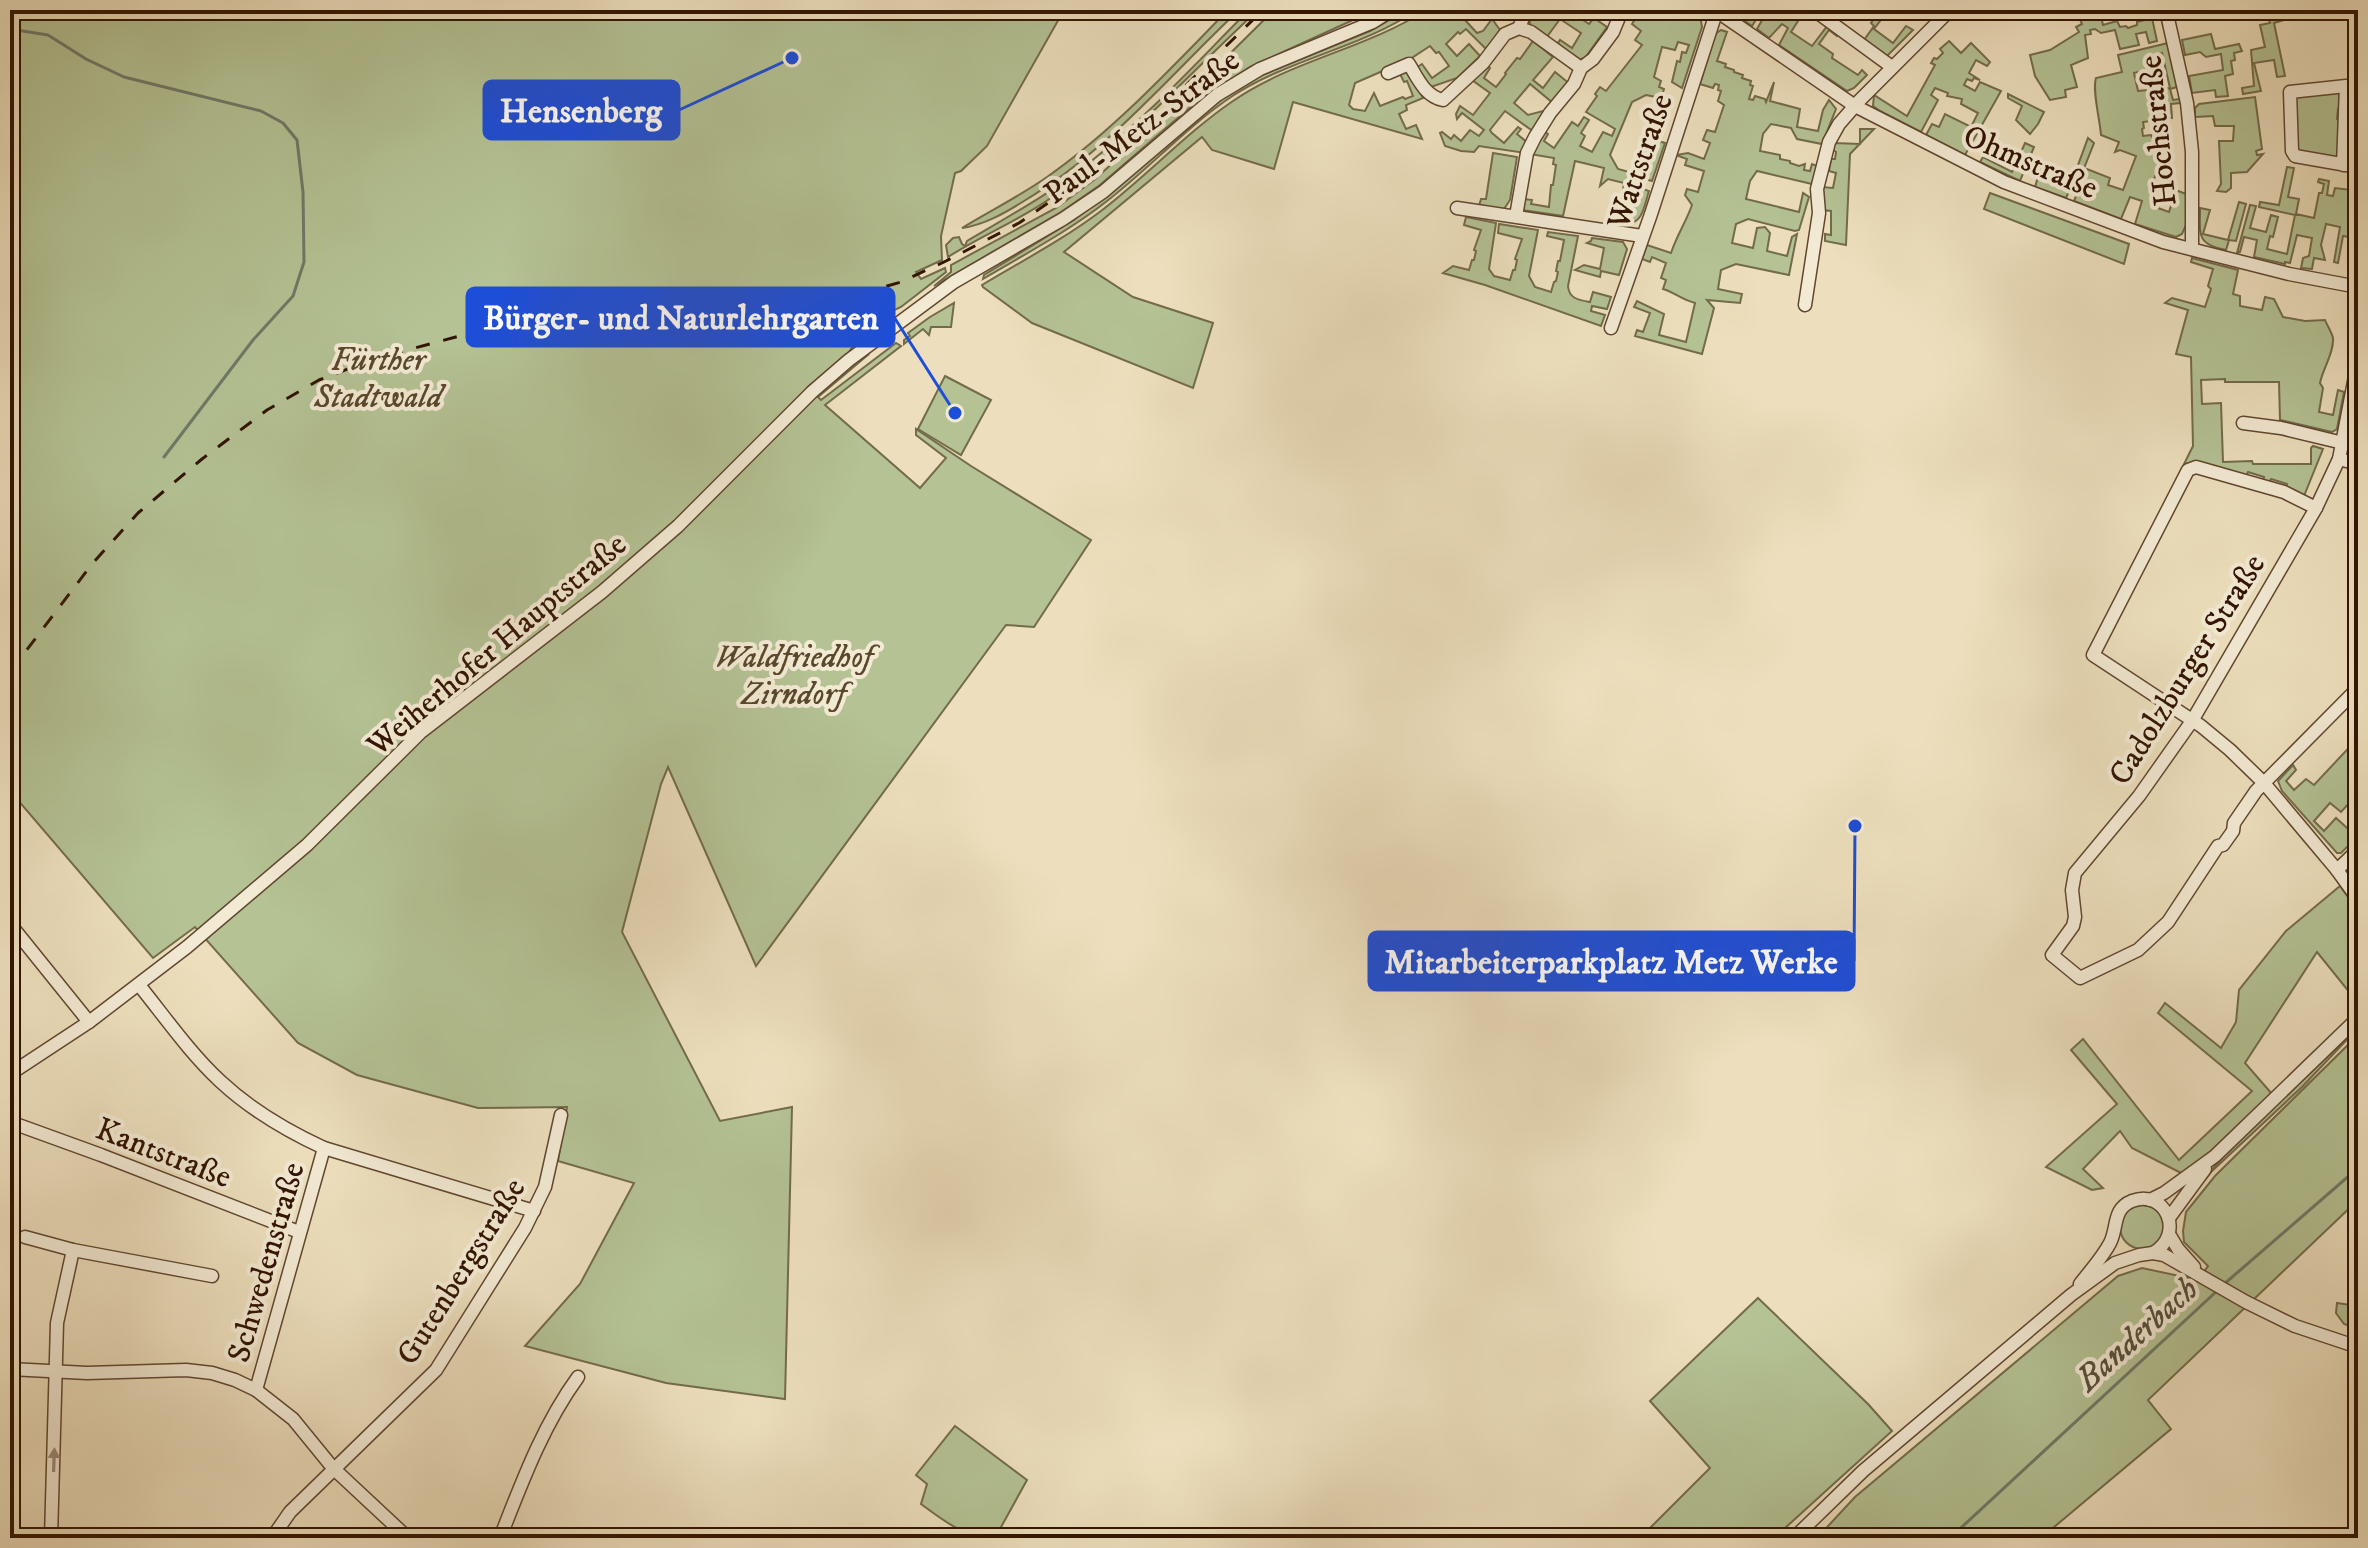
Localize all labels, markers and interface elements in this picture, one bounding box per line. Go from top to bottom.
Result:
street label: Paul-Metz-Straße [1037,41,1248,214]
street label: Hochstraße [2131,53,2187,208]
callout: Hensenberg [484,81,679,139]
street label: Wattstraße [1599,89,1683,236]
text: Hensenberg [500,91,664,133]
street label: Ohmstraße [1957,117,2104,209]
callout: Bürger- und Naturlehrgarten [467,288,894,346]
text: Bürger- und Naturlehrgarten [483,298,879,340]
park label: Fürther Stadtwald [313,341,447,418]
street label: Weiherhofer Hauptstraße [359,525,635,766]
street label: Cadolzburger Straße [2101,547,2275,793]
park label: Waldfriedhof Zirndorf [715,638,881,715]
callout: Mitarbeiterparkplatz Metz Werke [1369,932,1854,990]
text: Mitarbeiterparkplatz Metz Werke [1384,942,1838,984]
street label: Kantstraße [90,1110,237,1198]
street label: Schwedenstraße [219,1158,315,1367]
street label: Gutenbergstraße [388,1171,535,1373]
water label: Banderbach [2067,1269,2207,1401]
one-way arrow [47,1447,60,1472]

